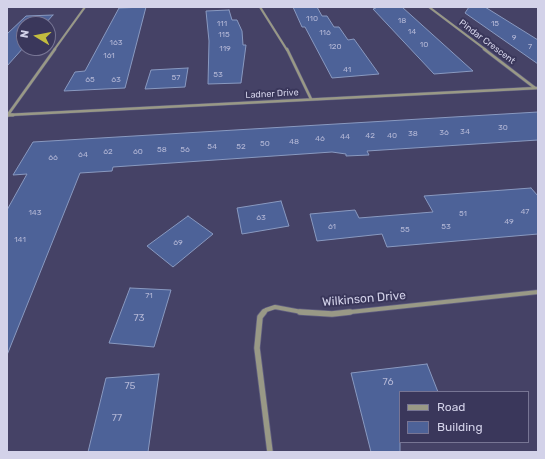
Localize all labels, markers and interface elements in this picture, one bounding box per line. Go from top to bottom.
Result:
house number: 110 [306,14,318,24]
north arrow [16,16,56,56]
house number: 18 [398,16,406,26]
street label: Pindar Crescent [457,17,517,67]
house number: 111 [217,19,227,29]
house number: 15 [491,19,499,29]
house number: 14 [408,27,416,37]
house number: 116 [319,28,331,38]
text: N [18,29,32,39]
house number: 115 [218,30,230,40]
house number: 9 [512,33,516,43]
house number: 163 [109,38,123,48]
house number: 10 [420,40,428,50]
house number: 120 [328,42,342,52]
house number: 7 [528,42,532,52]
house number: 119 [219,44,231,54]
house number: 161 [103,51,115,61]
house number: 41 [343,65,351,75]
house number: 53 [213,70,223,80]
house number: 57 [172,73,180,83]
house number: 65 [85,75,95,85]
house number: 63 [111,75,121,85]
street label: Ladner Drive [245,87,299,101]
house number: 30 [498,123,508,133]
house number: 34 [460,127,470,137]
house number: 36 [439,128,449,138]
house number: 38 [408,129,418,139]
house number: 42 [365,131,375,141]
house number: 40 [387,131,397,141]
house number: 44 [340,132,350,142]
house number: 46 [315,134,325,144]
house number: 48 [289,137,299,147]
house number: 50 [260,139,270,149]
house number: 54 [207,142,217,152]
house number: 52 [236,142,246,152]
house number: 58 [157,145,167,155]
house number: 56 [180,145,190,155]
house number: 62 [103,147,113,157]
house number: 60 [133,147,143,157]
house number: 64 [78,150,88,160]
house number: 66 [48,153,58,163]
house number: 47 [521,207,529,217]
house number: 143 [28,208,42,218]
house number: 51 [459,209,467,219]
house number: 63 [256,213,266,223]
house number: 49 [504,217,514,227]
house number: 61 [328,222,336,232]
house number: 53 [441,222,451,232]
house number: 55 [400,225,410,235]
house number: 141 [14,235,26,245]
house number: 69 [173,238,183,248]
street label: Wilkinson Drive [322,288,406,310]
house number: 71 [145,291,153,301]
house number: 73 [133,312,145,324]
house number: 76 [383,376,393,388]
house number: 75 [124,380,136,392]
legend [399,391,529,443]
text: Road [437,400,465,414]
house number: 77 [112,412,122,424]
text: Building [437,420,483,434]

